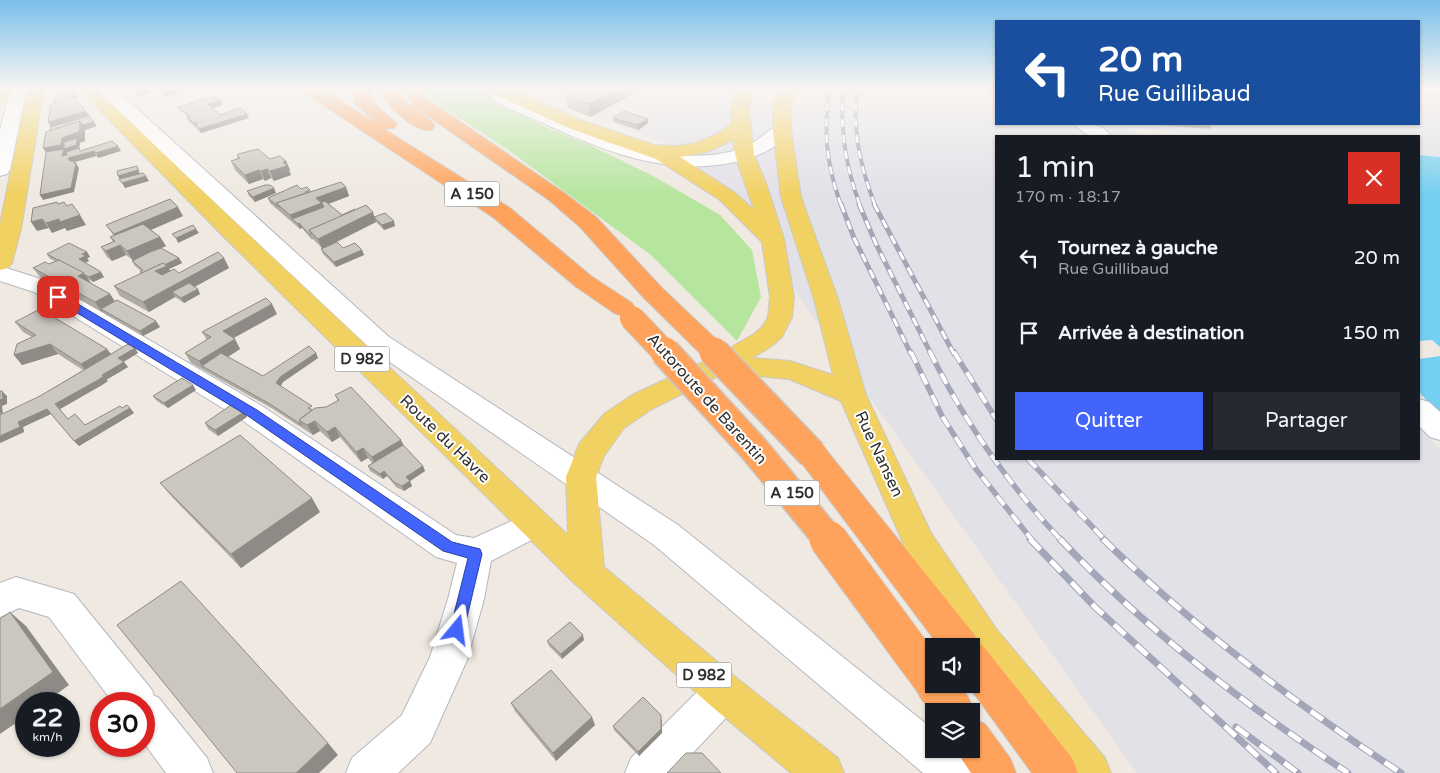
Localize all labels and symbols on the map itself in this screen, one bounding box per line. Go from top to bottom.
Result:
road number: A 150 [444,182,500,206]
pin [37,276,79,318]
street label: Autoroute de Barentin [643,329,771,469]
road number: D 982 [334,346,390,372]
street label: Route du Havre [395,391,495,487]
street label: Rue Nansen [850,408,908,500]
road number: A 150 [764,480,820,506]
position arrow [430,603,482,655]
road number: D 982 [676,662,732,688]
speed limit sign: 30 [90,692,155,757]

